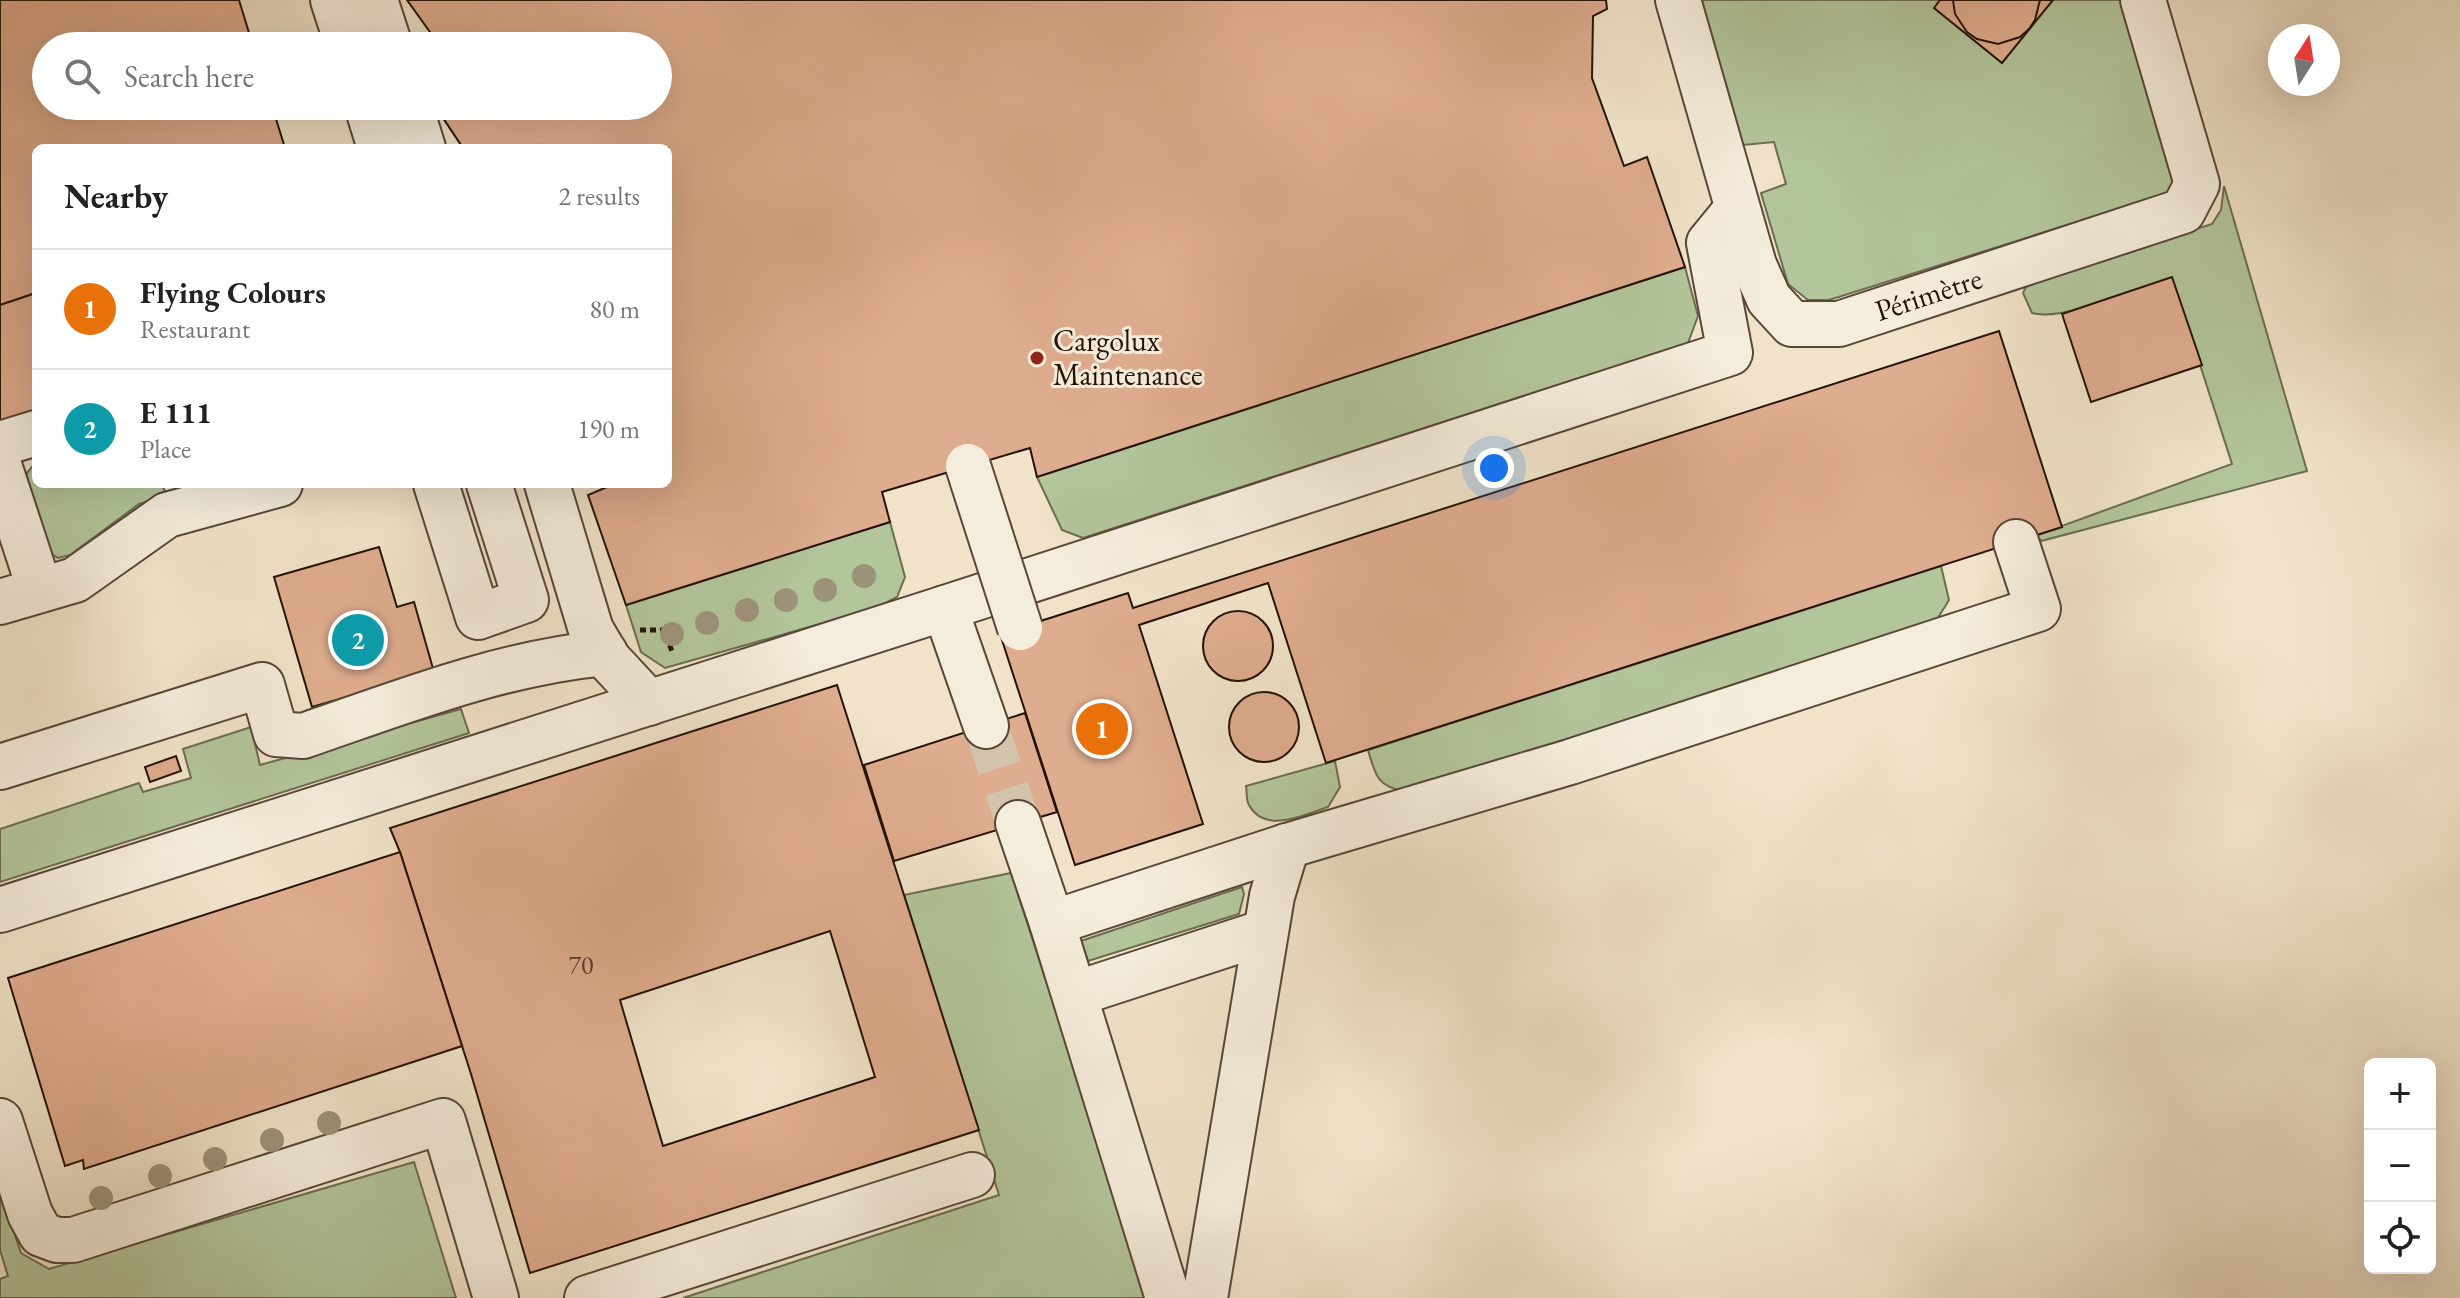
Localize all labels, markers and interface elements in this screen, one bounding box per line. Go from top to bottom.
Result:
north arrow [2268,24,2340,96]
search box [32,32,672,120]
icon: search [60,54,104,98]
text: Search here [124,57,254,96]
text: Nearby [64,174,168,218]
text: 2 results [559,179,640,213]
street label: Périmètre [1870,258,1987,330]
text: Flying Colours [140,273,326,312]
text: 1 [83,292,97,326]
text: 80 m [590,292,640,326]
text: Restaurant [140,312,250,346]
place label: Cargolux Maintenance [1053,321,1203,394]
marker: Cargolux Maintenance [1028,349,1046,367]
text: E 111 [140,393,212,432]
text: 2 [83,412,97,446]
text: 190 m [577,412,640,446]
text: Place [140,432,191,466]
your location [1474,448,1514,488]
pin: 2 [332,610,384,670]
pin: 1 [1076,699,1128,759]
house number: 70 [569,948,593,982]
map controls [2364,1058,2436,1274]
button: + [2364,1058,2436,1130]
button: − [2364,1130,2436,1202]
button: locate [2364,1202,2436,1274]

